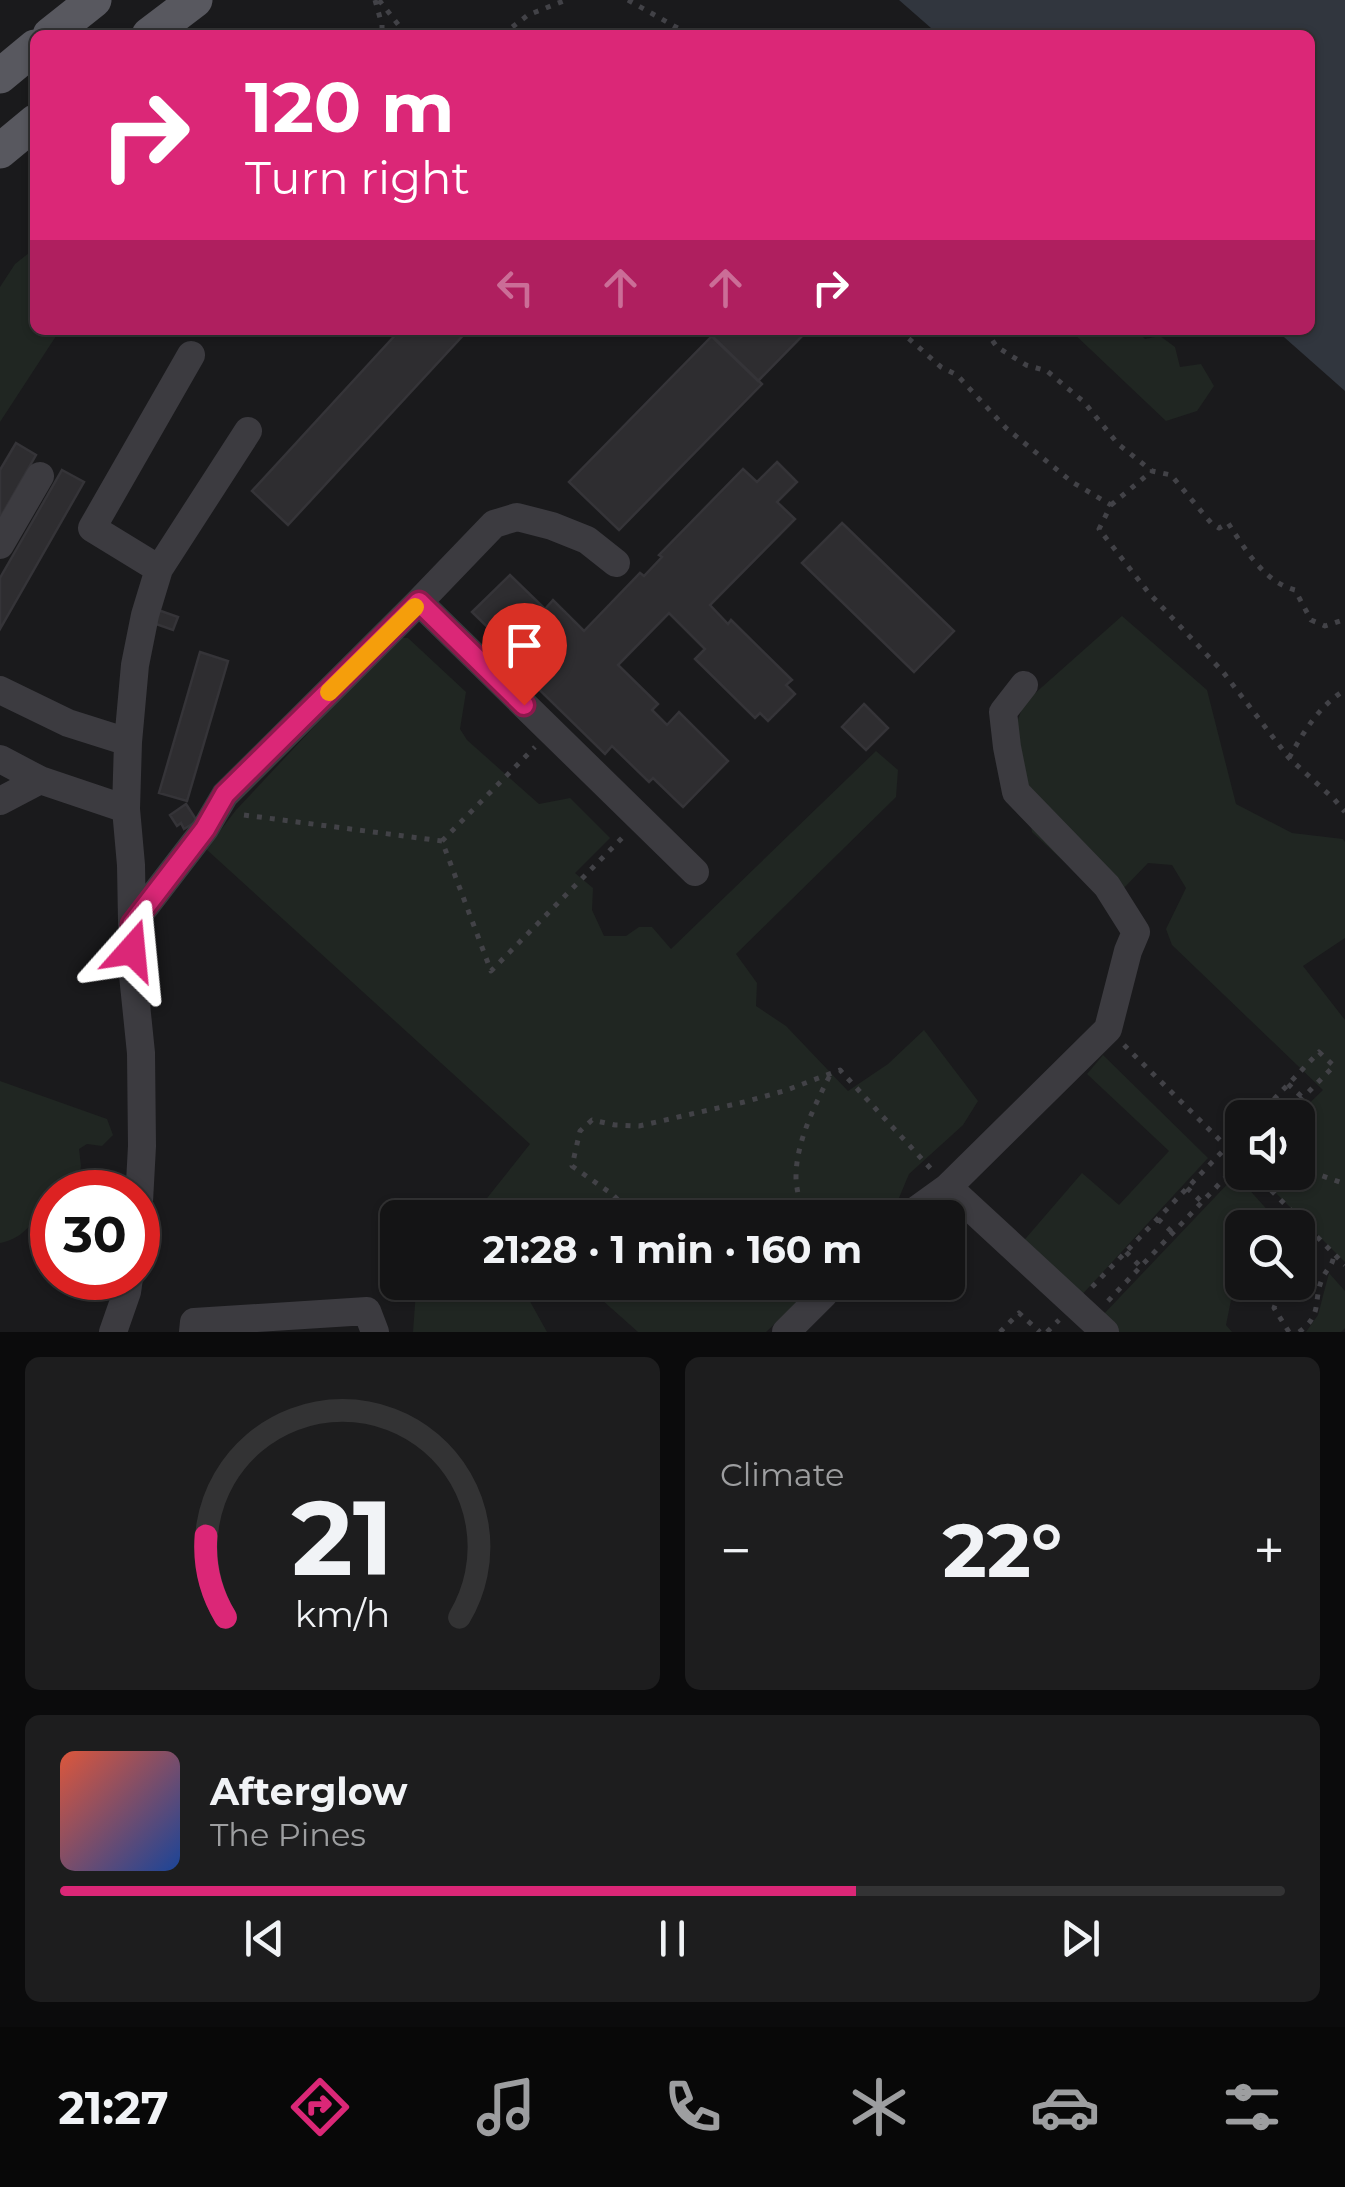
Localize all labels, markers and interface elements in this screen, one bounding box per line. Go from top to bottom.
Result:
text: 120 m [245,64,455,150]
icon: right [80,70,210,200]
text: Turn right [245,150,470,205]
icon: left [488,260,543,315]
icon: ahead [593,260,648,315]
icon: ahead [698,260,753,315]
icon: right [803,260,858,315]
pin [482,603,567,706]
icon: arrive [497,618,552,673]
position arrow [80,898,184,1002]
map controls [1225,1100,1315,1300]
button: sound [1225,1100,1315,1190]
speed limit sign: 30 [30,1170,160,1300]
button: search [1225,1210,1315,1300]
text: 21:28 · 1 min · 160 m [483,1226,862,1273]
text: Climate [720,1455,844,1494]
text: 21 [291,1474,394,1601]
text: 22° [943,1504,1062,1596]
text: − [720,1517,752,1584]
text: + [1253,1517,1285,1584]
text: km/h [295,1592,390,1636]
text: Afterglow [210,1768,408,1815]
text: The Pines [210,1815,366,1854]
icon: previous [237,1911,292,1966]
icon: pause [645,1911,700,1966]
icon: next [1053,1911,1108,1966]
icon: directions [285,2072,355,2142]
icon: music [471,2072,541,2142]
icon: phone [658,2072,728,2142]
icon: climate [844,2072,914,2142]
icon: car [1030,2072,1100,2142]
icon: filters [1217,2072,1287,2142]
text: 21:27 [58,2080,169,2135]

